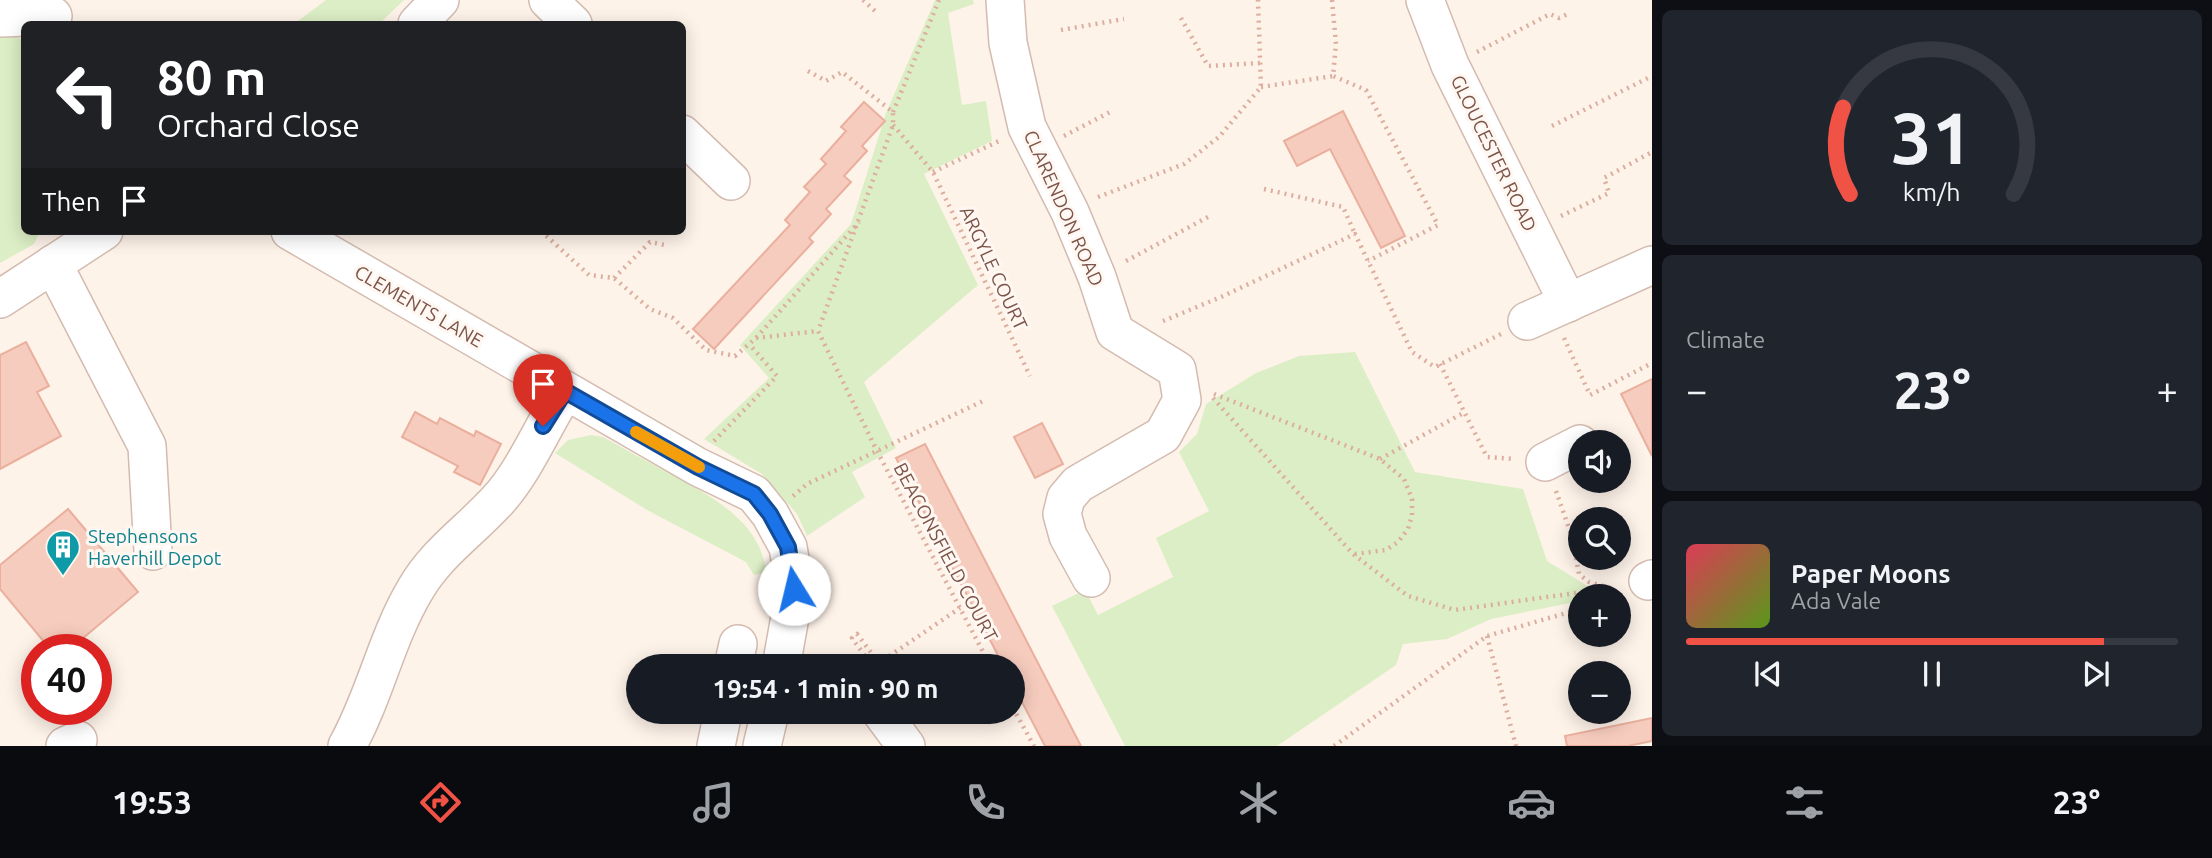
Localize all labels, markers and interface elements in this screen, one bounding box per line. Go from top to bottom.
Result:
icon: left [42,49,133,140]
text: 80 m [157,49,266,104]
street label: GLOUCESTER ROAD [1447,71,1541,235]
text: 31 [1891,96,1973,178]
text: Orchard Close [157,107,360,143]
street label: CLARENDON ROAD [1020,127,1108,289]
text: km/h [1903,177,1961,205]
icon: arrive [115,182,153,220]
text: Then [42,187,101,216]
street label: ARGYLE COURT [956,203,1032,334]
street label: CLEMENTS LANE [351,260,487,352]
text: Climate [1686,327,1765,352]
pin [513,354,573,426]
text: 23° [1893,361,1971,419]
icon: arrive [524,365,562,403]
text: − [1686,369,1707,411]
text: + [2157,369,2178,411]
map controls [1568,430,1631,724]
button: sound [1568,430,1631,493]
street label: BEACONSFIELD COURT [889,459,1003,646]
button: search [1568,507,1631,570]
place label: Stephensons Haverhill Depot [88,525,222,569]
building icon: Stephensons Haverhill Depot [44,528,82,577]
position arrow [757,552,831,626]
text: Paper Moons [1791,559,1950,588]
button: + [1568,584,1631,647]
text: Ada Vale [1791,588,1881,613]
speed limit sign: 40 [21,634,112,725]
icon: previous [1749,655,1787,693]
icon: pause [1913,655,1951,693]
icon: next [2077,655,2115,693]
button: − [1568,661,1631,724]
text: 19:54 · 1 min · 90 m [712,674,939,703]
icon: directions [416,778,465,827]
icon: music [689,778,738,827]
icon: phone [961,778,1010,827]
icon: climate [1234,778,1283,827]
icon: car [1507,778,1556,827]
icon: filters [1780,778,1829,827]
text: 19:53 [112,784,192,820]
text: 23° [2053,784,2100,820]

